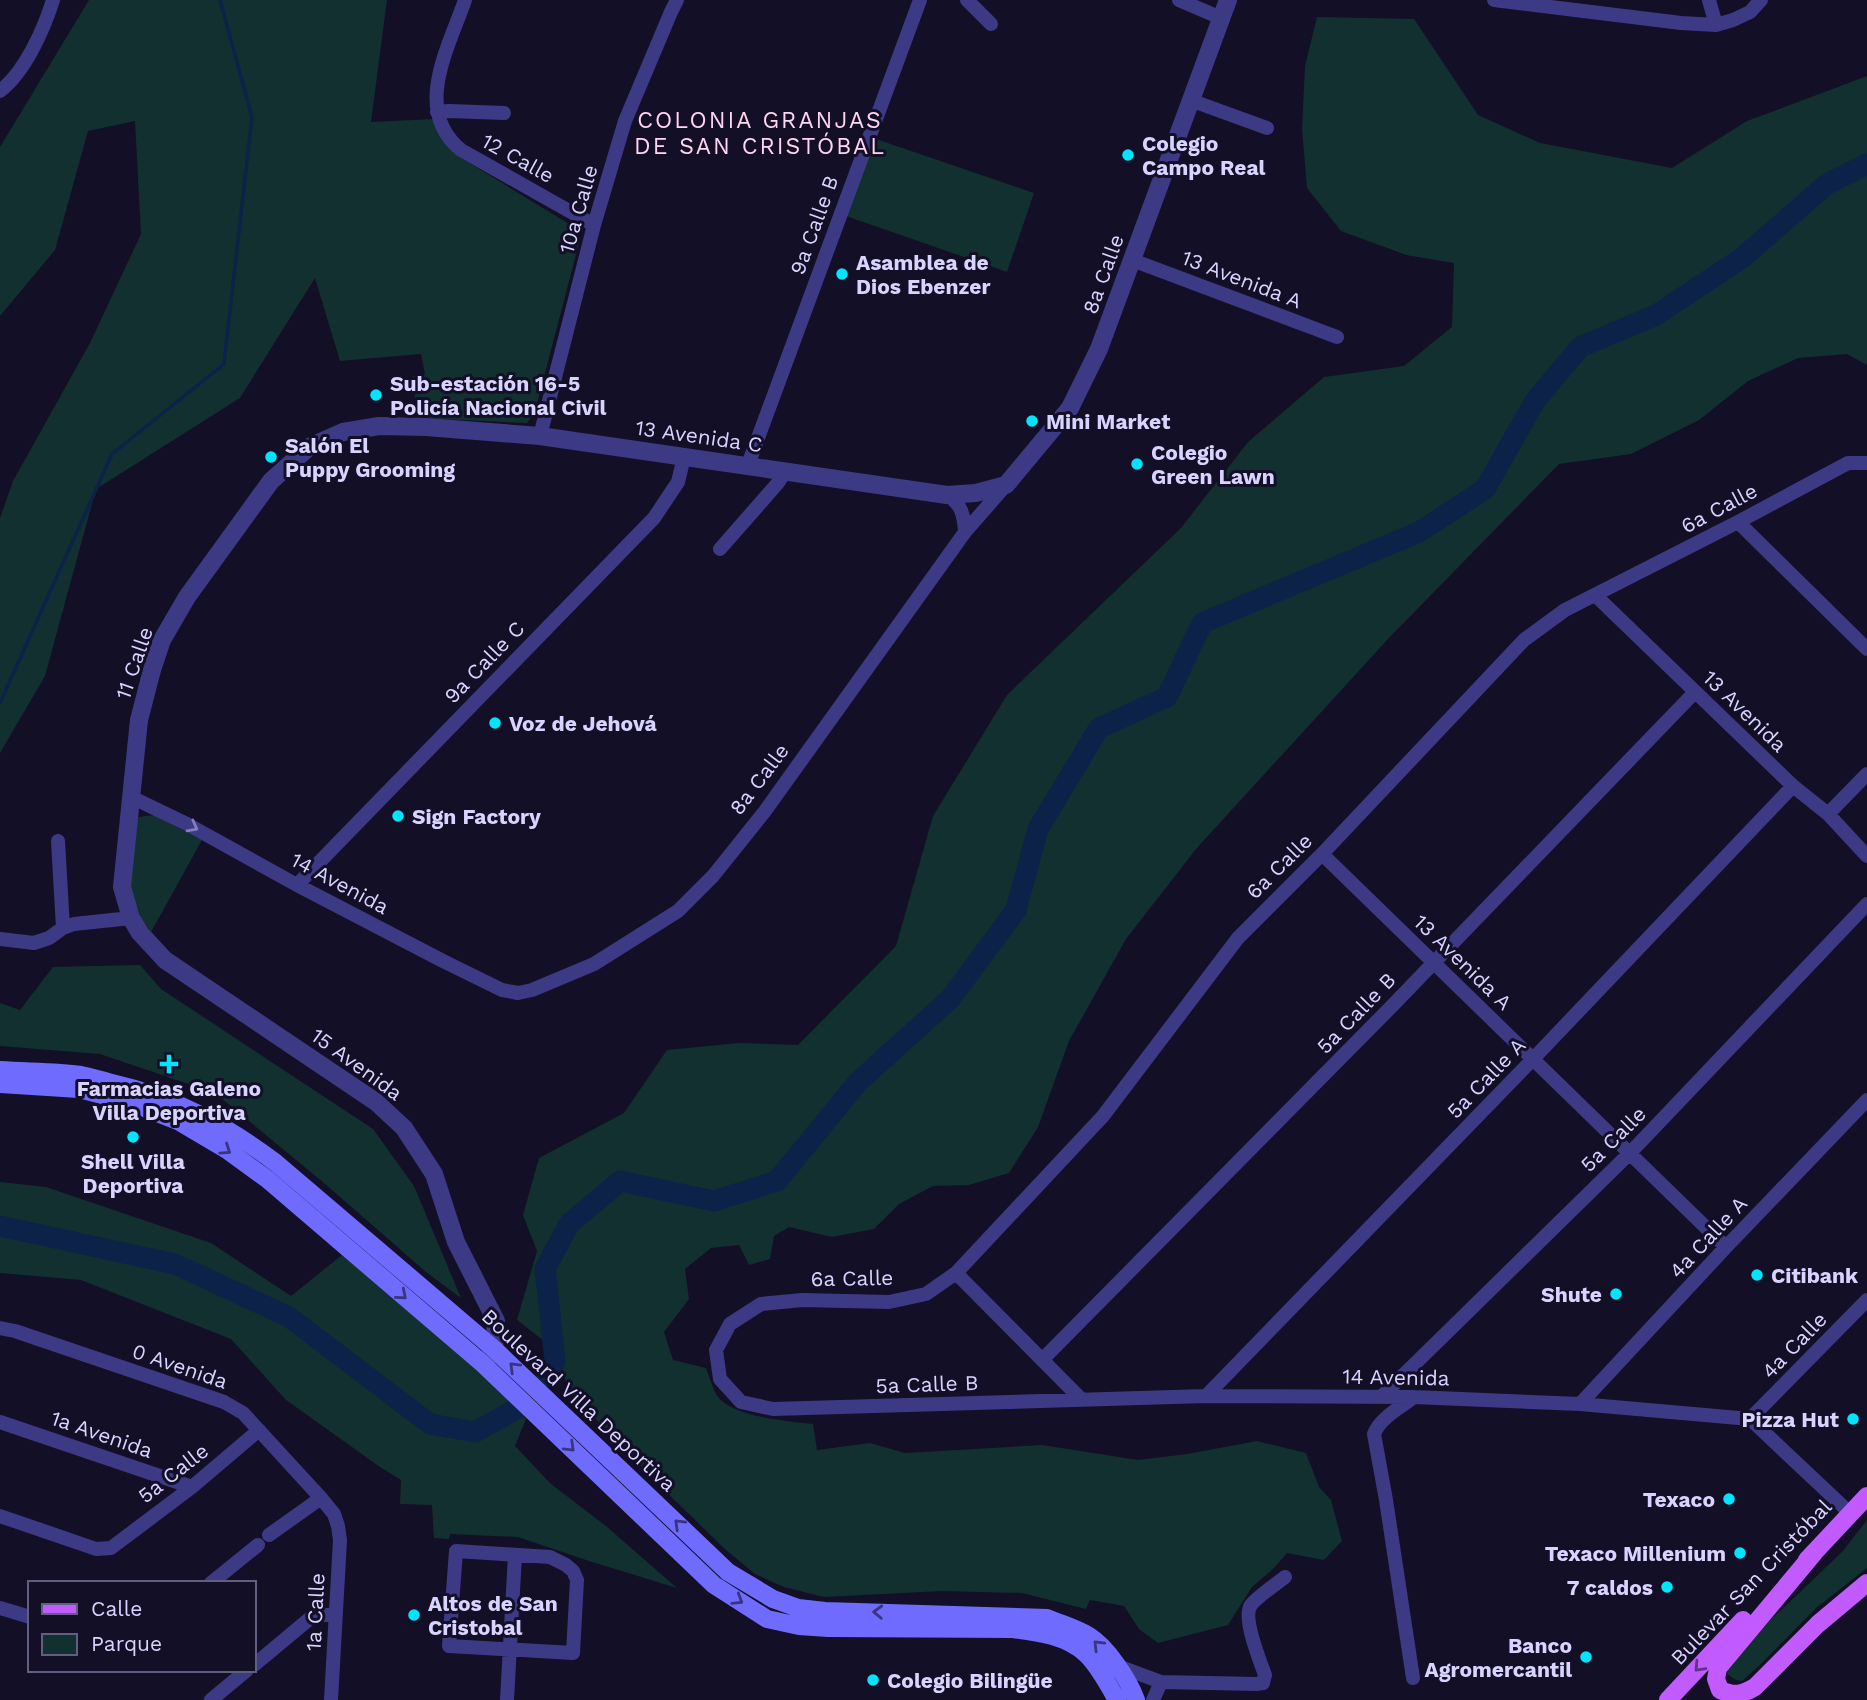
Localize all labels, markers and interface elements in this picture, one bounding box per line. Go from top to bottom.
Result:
district label: COLONIA GRANJAS DE SAN CRISTÓBAL [634,107,886,160]
street label: 12 Calle [477,128,559,188]
place label: Colegio Campo Real [1142,131,1266,180]
marker: Colegio Campo Real [1120,147,1136,163]
street label: 10a Calle [553,162,603,256]
street label: 9a Calle B [785,172,843,278]
street label: 8a Calle [1077,231,1129,317]
street label: 13 Avenida A [1179,245,1306,313]
place label: Asamblea de Dios Ebenzer [856,250,990,299]
marker: Asamblea de Dios Ebenzer [834,266,850,282]
place label: Sub-estación 16-5 Policía Nacional Civil [390,371,606,420]
marker: Sub-estación 16-5 Policía Nacional Civil [368,387,384,403]
place label: Mini Market [1046,409,1170,434]
marker: Mini Market [1024,413,1040,429]
street label: 13 Avenida C [634,415,764,457]
place label: Salón El Puppy Grooming [285,433,455,482]
place label: Colegio Green Lawn [1151,440,1275,489]
marker: Salón El Puppy Grooming [263,449,279,465]
marker: Colegio Green Lawn [1129,456,1145,472]
street label: 6a Calle [1677,478,1761,538]
street label: 9a Calle C [439,616,529,708]
street label: 11 Calle [110,624,158,702]
street label: 13 Avenida [1698,665,1792,757]
place label: Voz de Jehová [509,711,658,736]
marker: Voz de Jehová [487,715,503,731]
street label: 8a Calle [724,738,794,820]
place label: Sign Factory [412,804,541,829]
marker: Sign Factory [390,808,406,824]
one-way arrow [185,819,198,833]
street label: 6a Calle [1241,828,1317,904]
street label: 14 Avenida [287,847,393,919]
street label: 13 Avenida A [1409,909,1517,1015]
street label: 5a Calle B [1311,967,1401,1059]
street label: 15 Avenida [307,1023,408,1106]
street label: 5a Calle A [1441,1032,1531,1123]
marker: Farmacias Galeno Villa Deportiva [161,1056,177,1072]
place label: Farmacias Galeno Villa Deportiva [77,1076,261,1125]
street label: 5a Calle [1575,1101,1651,1177]
marker: Shell Villa Deportiva [125,1129,141,1145]
one-way arrow [219,1142,232,1155]
place label: Shell Villa Deportiva [81,1149,186,1198]
street label: 4a Calle A [1664,1191,1752,1283]
place label: Citibank [1771,1263,1859,1288]
street label: 6a Calle [810,1265,894,1291]
marker: Citibank [1749,1267,1765,1283]
place label: Shute [1541,1282,1602,1307]
marker: Shute [1608,1286,1624,1302]
one-way arrow [393,1287,406,1299]
street label: Boulevard Villa Deportiva [477,1303,681,1497]
street label: 4a Calle [1756,1307,1832,1383]
street label: 0 Avenida [129,1338,231,1394]
one-way arrow [509,1363,522,1376]
street label: 14 Avenida [1342,1364,1450,1390]
street label: 5a Calle B [875,1370,979,1398]
street label: 1a Avenida [48,1405,156,1463]
place label: Pizza Hut [1742,1407,1839,1432]
marker: Pizza Hut [1845,1411,1861,1427]
street label: 5a Calle [133,1438,213,1508]
one-way arrow [562,1439,575,1452]
place label: Texaco [1643,1487,1715,1512]
marker: Texaco [1721,1491,1737,1507]
street label: Bulevar San Cristóbal [1665,1494,1837,1670]
one-way arrow [674,1520,687,1533]
place label: Texaco Millenium [1545,1541,1726,1566]
marker: Texaco Millenium [1732,1545,1748,1561]
street label: 1a Calle [300,1572,330,1652]
place label: 7 caldos [1567,1575,1653,1600]
marker: 7 caldos [1659,1579,1675,1595]
legend [28,1581,256,1672]
place label: Altos de San Cristobal [428,1591,558,1640]
one-way arrow [730,1592,743,1605]
text: Calle [91,1596,142,1621]
one-way arrow [872,1604,882,1620]
marker: Altos de San Cristobal [406,1607,422,1623]
text: Parque [91,1631,162,1656]
place label: Banco Agromercantil [1425,1633,1572,1682]
one-way arrow [1093,1640,1106,1653]
marker: Banco Agromercantil [1578,1649,1594,1665]
one-way arrow [1694,1658,1707,1671]
place label: Colegio Bilingüe [887,1668,1053,1693]
marker: Colegio Bilingüe [865,1672,881,1688]

